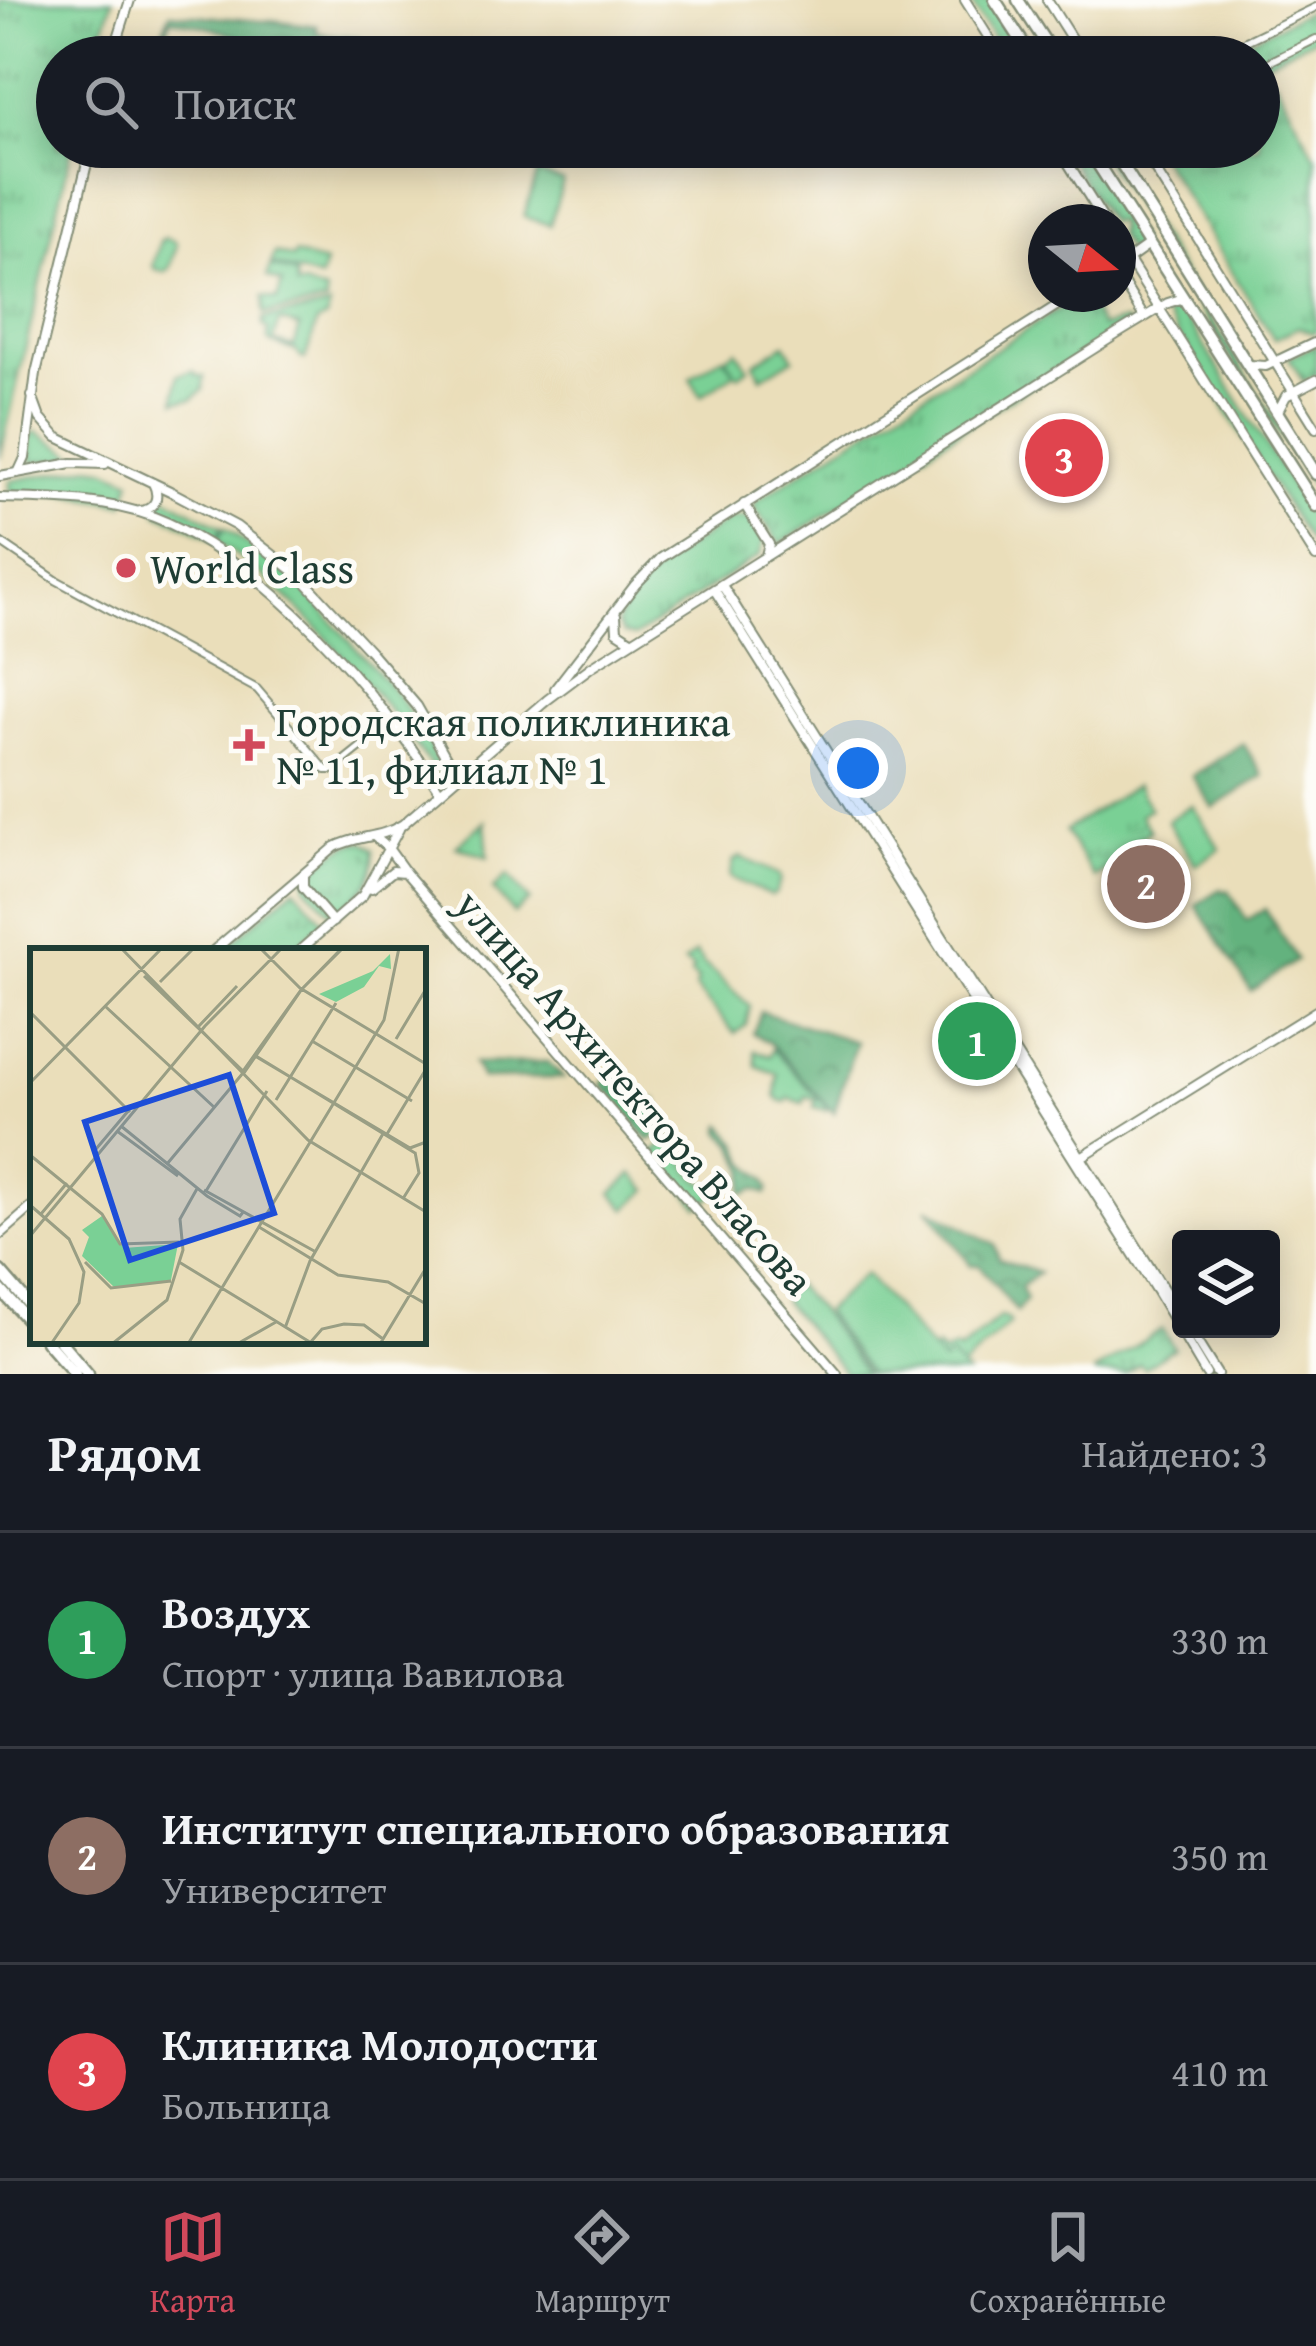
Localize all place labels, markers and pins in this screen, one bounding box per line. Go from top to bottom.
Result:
pin: 3 [1025,413,1103,503]
place label: World Class [150,537,354,598]
marker: World Class [113,555,139,581]
place label: Городская поликлиника № 11, филиал № 1 [276,690,730,799]
marker: Городская поликлиника № 11, филиал № 1 [233,729,265,761]
pin: 2 [1107,839,1185,929]
pin: 1 [938,996,1016,1086]

